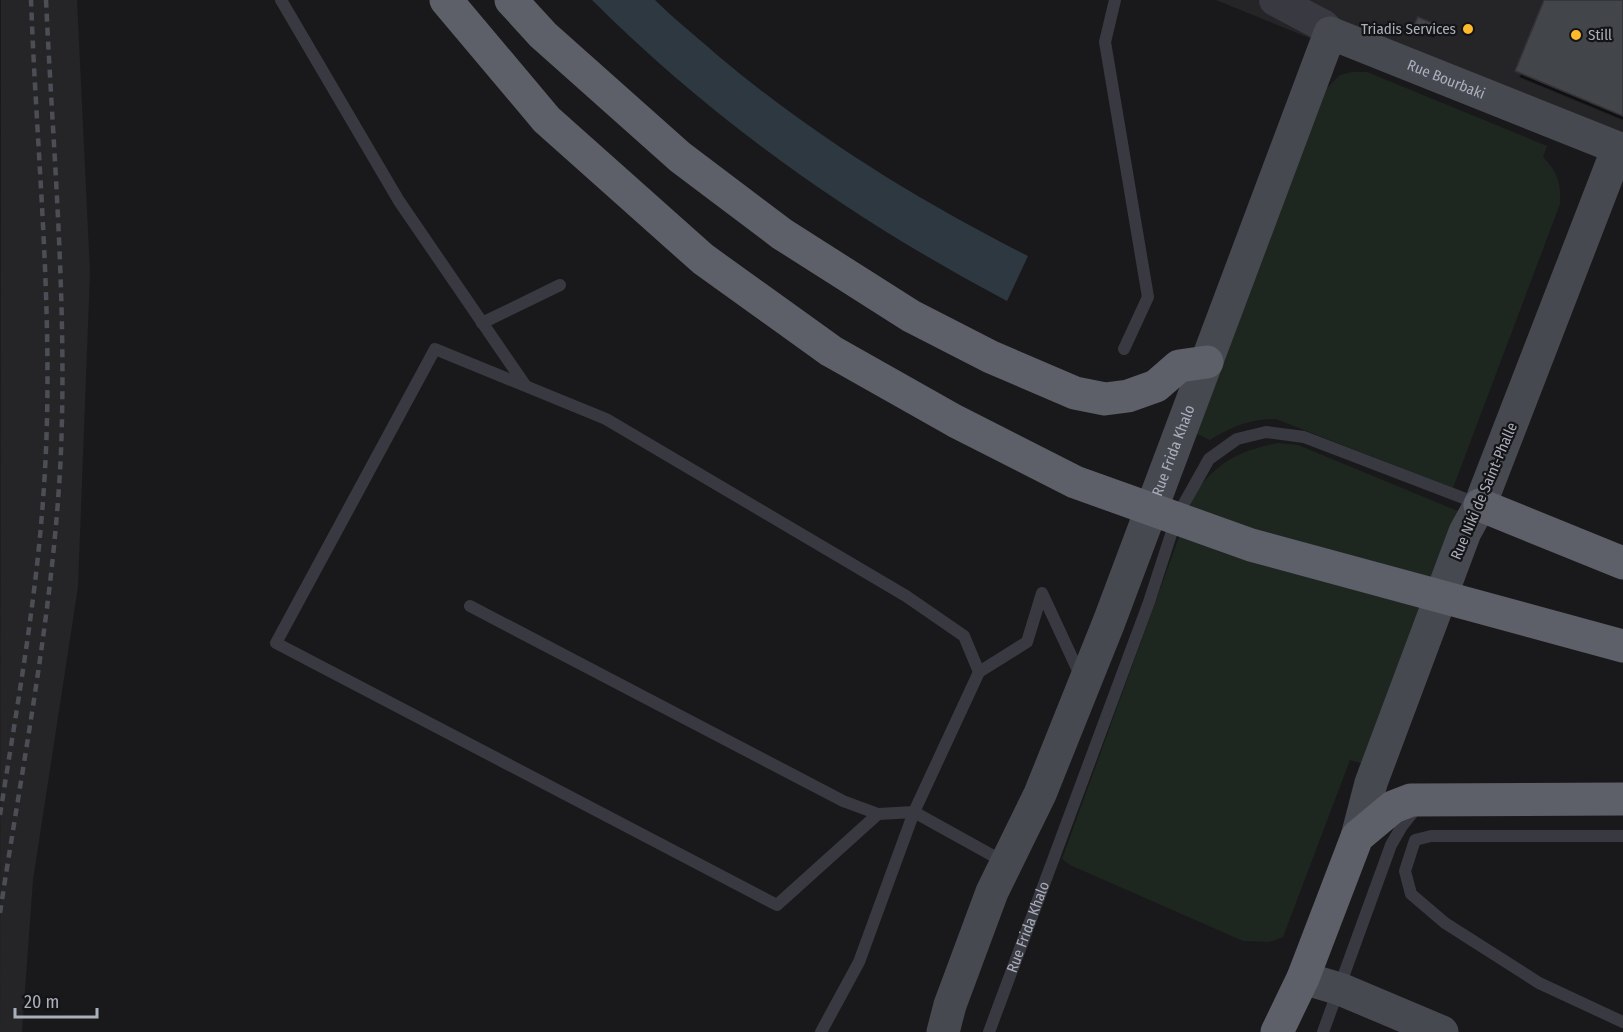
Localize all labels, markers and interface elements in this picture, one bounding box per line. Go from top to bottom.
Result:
place label: Triadis Services [1361,20,1456,38]
marker: Triadis Services [1461,22,1475,36]
place label: Still [1588,26,1612,44]
marker: Still [1569,28,1583,42]
street label: Rue Bourbaki [1405,56,1488,103]
street label: Rue Frida Khalo [1148,402,1199,499]
street label: Rue Niki de Saint-Phalle [1447,420,1521,562]
street label: Rue Frida Khalo [1003,879,1053,975]
scale bar [15,981,98,1019]
text: 20 m [24,991,59,1013]

